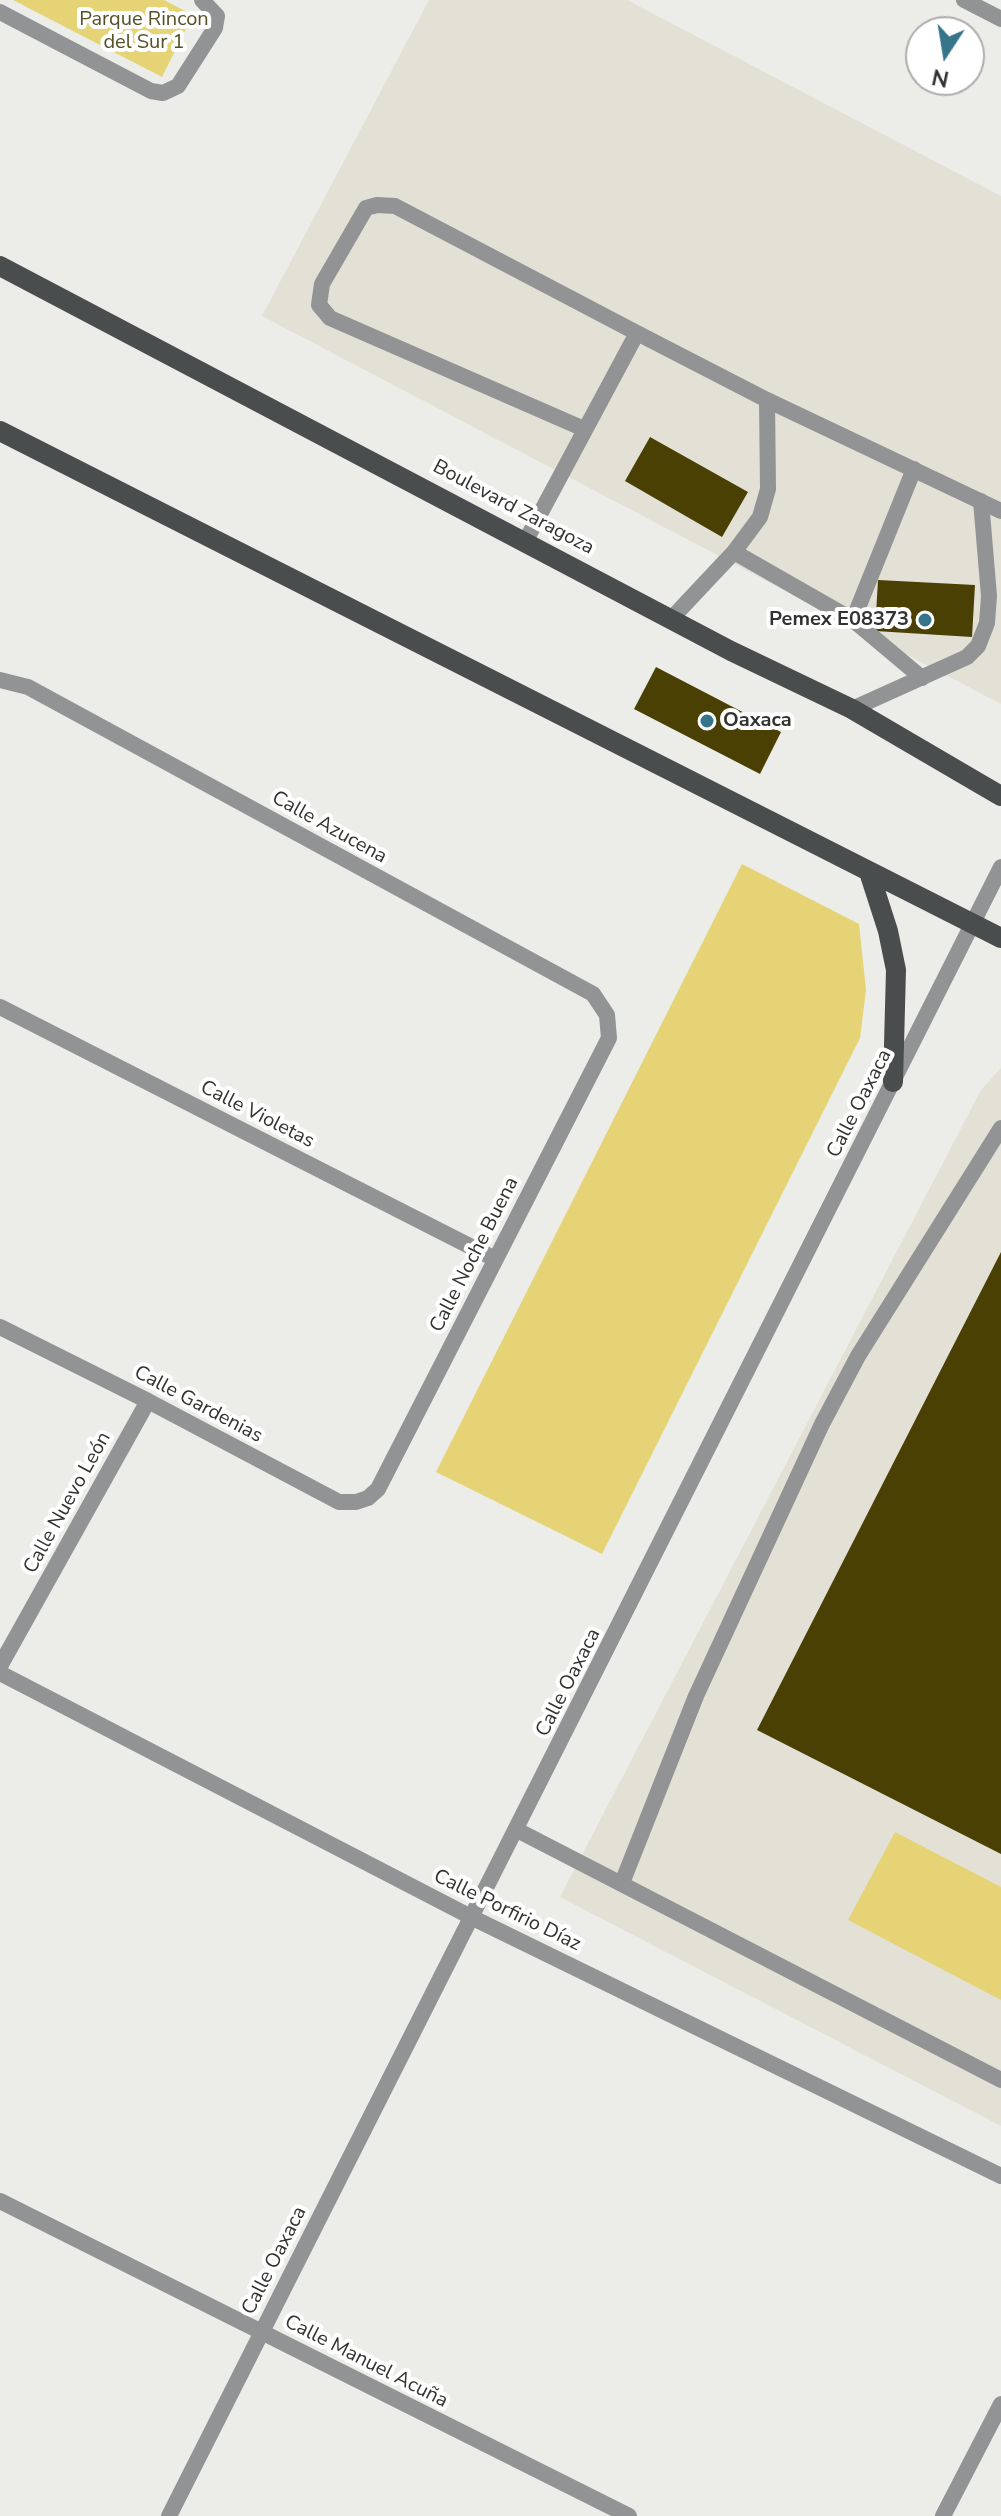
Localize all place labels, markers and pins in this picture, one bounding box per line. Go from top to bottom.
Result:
place label: Pemex E08373 [769,608,909,632]
marker: Pemex E08373 [916,611,934,629]
place label: Oaxaca [723,709,792,733]
marker: Oaxaca [698,712,716,730]

